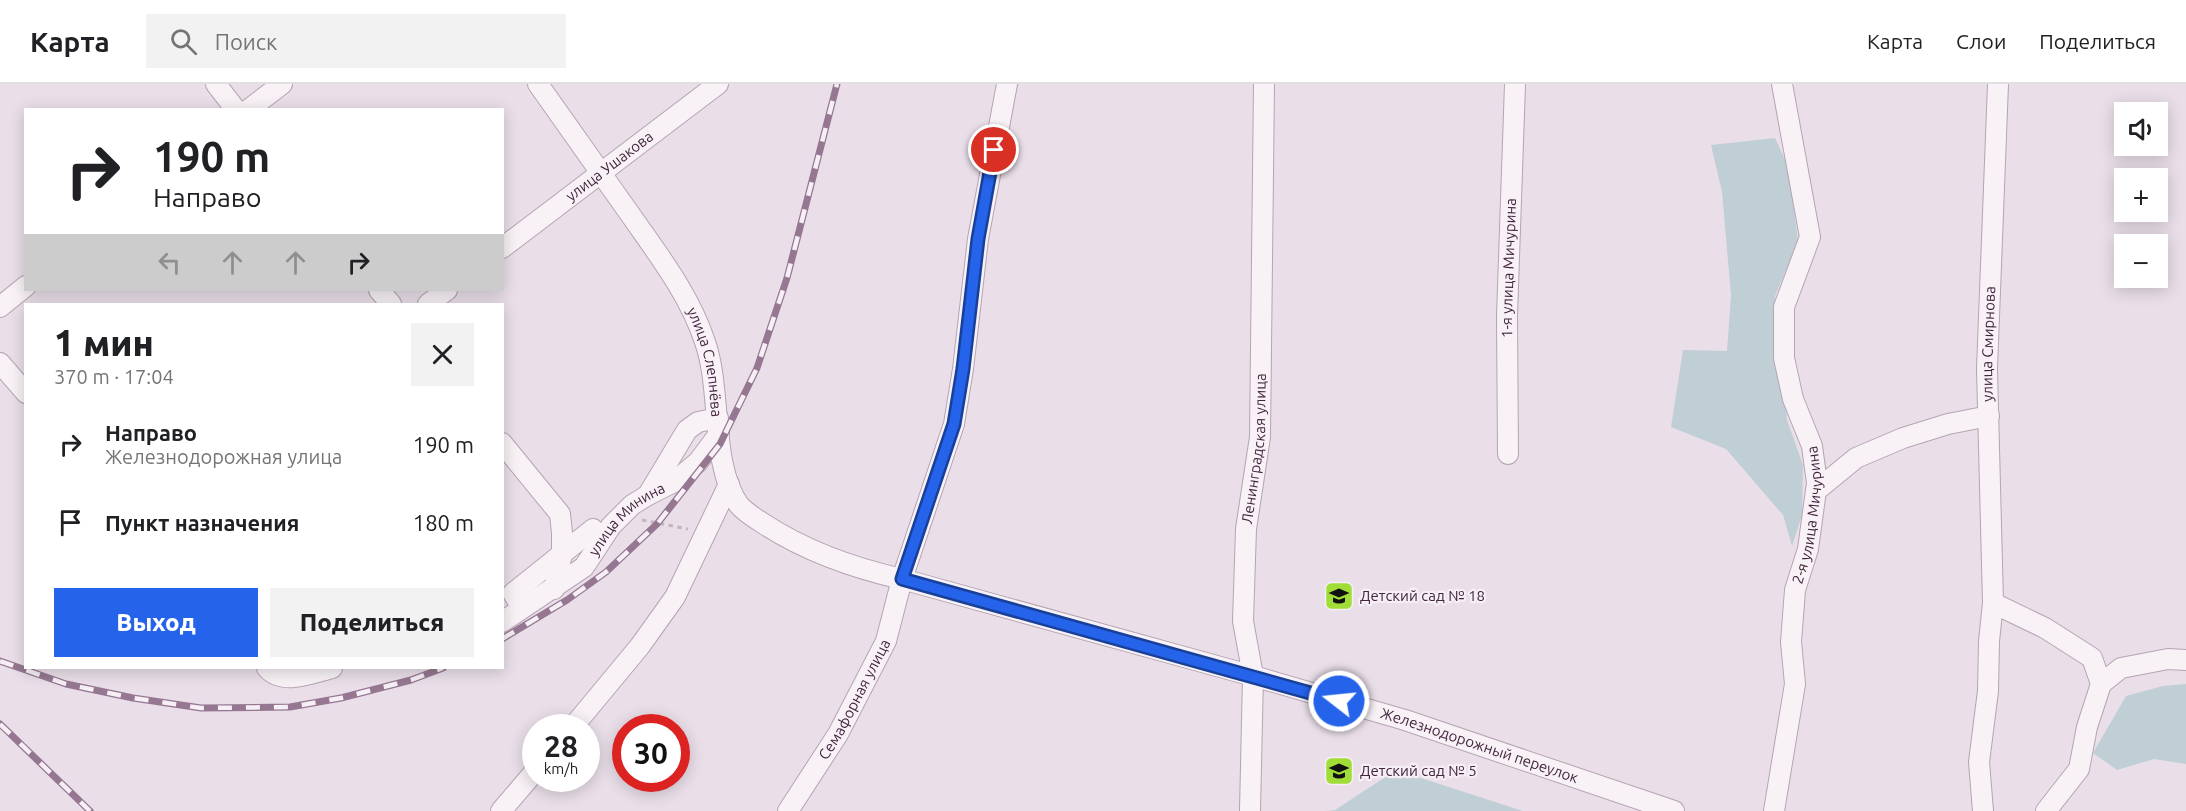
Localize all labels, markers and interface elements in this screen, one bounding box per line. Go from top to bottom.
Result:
search box [146,14,566,68]
icon: search [167,25,200,58]
text: Карта [30,26,110,57]
text: Поиск [215,29,277,54]
text: Карта [1867,29,1923,53]
text: Слои [1956,29,2006,53]
text: Поделиться [2039,29,2156,53]
map controls [2114,102,2168,288]
button: sound [2114,102,2168,156]
pin [968,124,1019,175]
street label: улица Ушакова [562,127,656,204]
icon: right [54,132,132,210]
text: 190 m [153,133,270,180]
icon: arrive [977,133,1010,166]
button: + [2114,168,2168,222]
text: Направо [153,182,262,212]
street label: 1-я улица Мичурина [1498,198,1519,338]
button: − [2114,234,2168,288]
icon: left [153,246,186,279]
icon: ahead [216,246,249,279]
icon: ahead [279,246,312,279]
icon: right [342,246,375,279]
street label: улица Смирнова [1978,286,1998,402]
street label: улица Слепнёва [684,304,726,418]
text: 1 мин [54,322,154,363]
button: close [411,323,474,386]
text: 370 m · 17:04 [54,365,174,388]
street label: Ленинградская улица [1238,373,1269,525]
text: Направо [105,420,197,445]
icon: right [54,428,87,461]
text: 190 m [413,432,474,457]
text: Железнодорожная улица [105,445,342,468]
street label: 2-я улица Мичурина [1789,445,1825,586]
street label: улица Минина [585,479,668,559]
icon: arrive [54,506,87,539]
text: Пункт назначения [105,510,299,535]
text: 180 m [413,510,474,535]
school or university icon: Детский сад № 18 [1323,580,1355,612]
place label: Детский сад № 18 [1360,587,1485,604]
button: Выход [54,588,258,657]
button: Поделиться [270,588,474,657]
street label: Семафорная улица [815,636,893,763]
position arrow [1307,669,1371,733]
street label: Железнодорожный переулок [1379,704,1581,786]
speed limit sign: 30 [612,714,690,792]
text: 28 [544,729,578,763]
school or university icon: Детский сад № 5 [1323,755,1355,787]
text: km/h [544,760,578,777]
place label: Детский сад № 5 [1360,762,1477,779]

